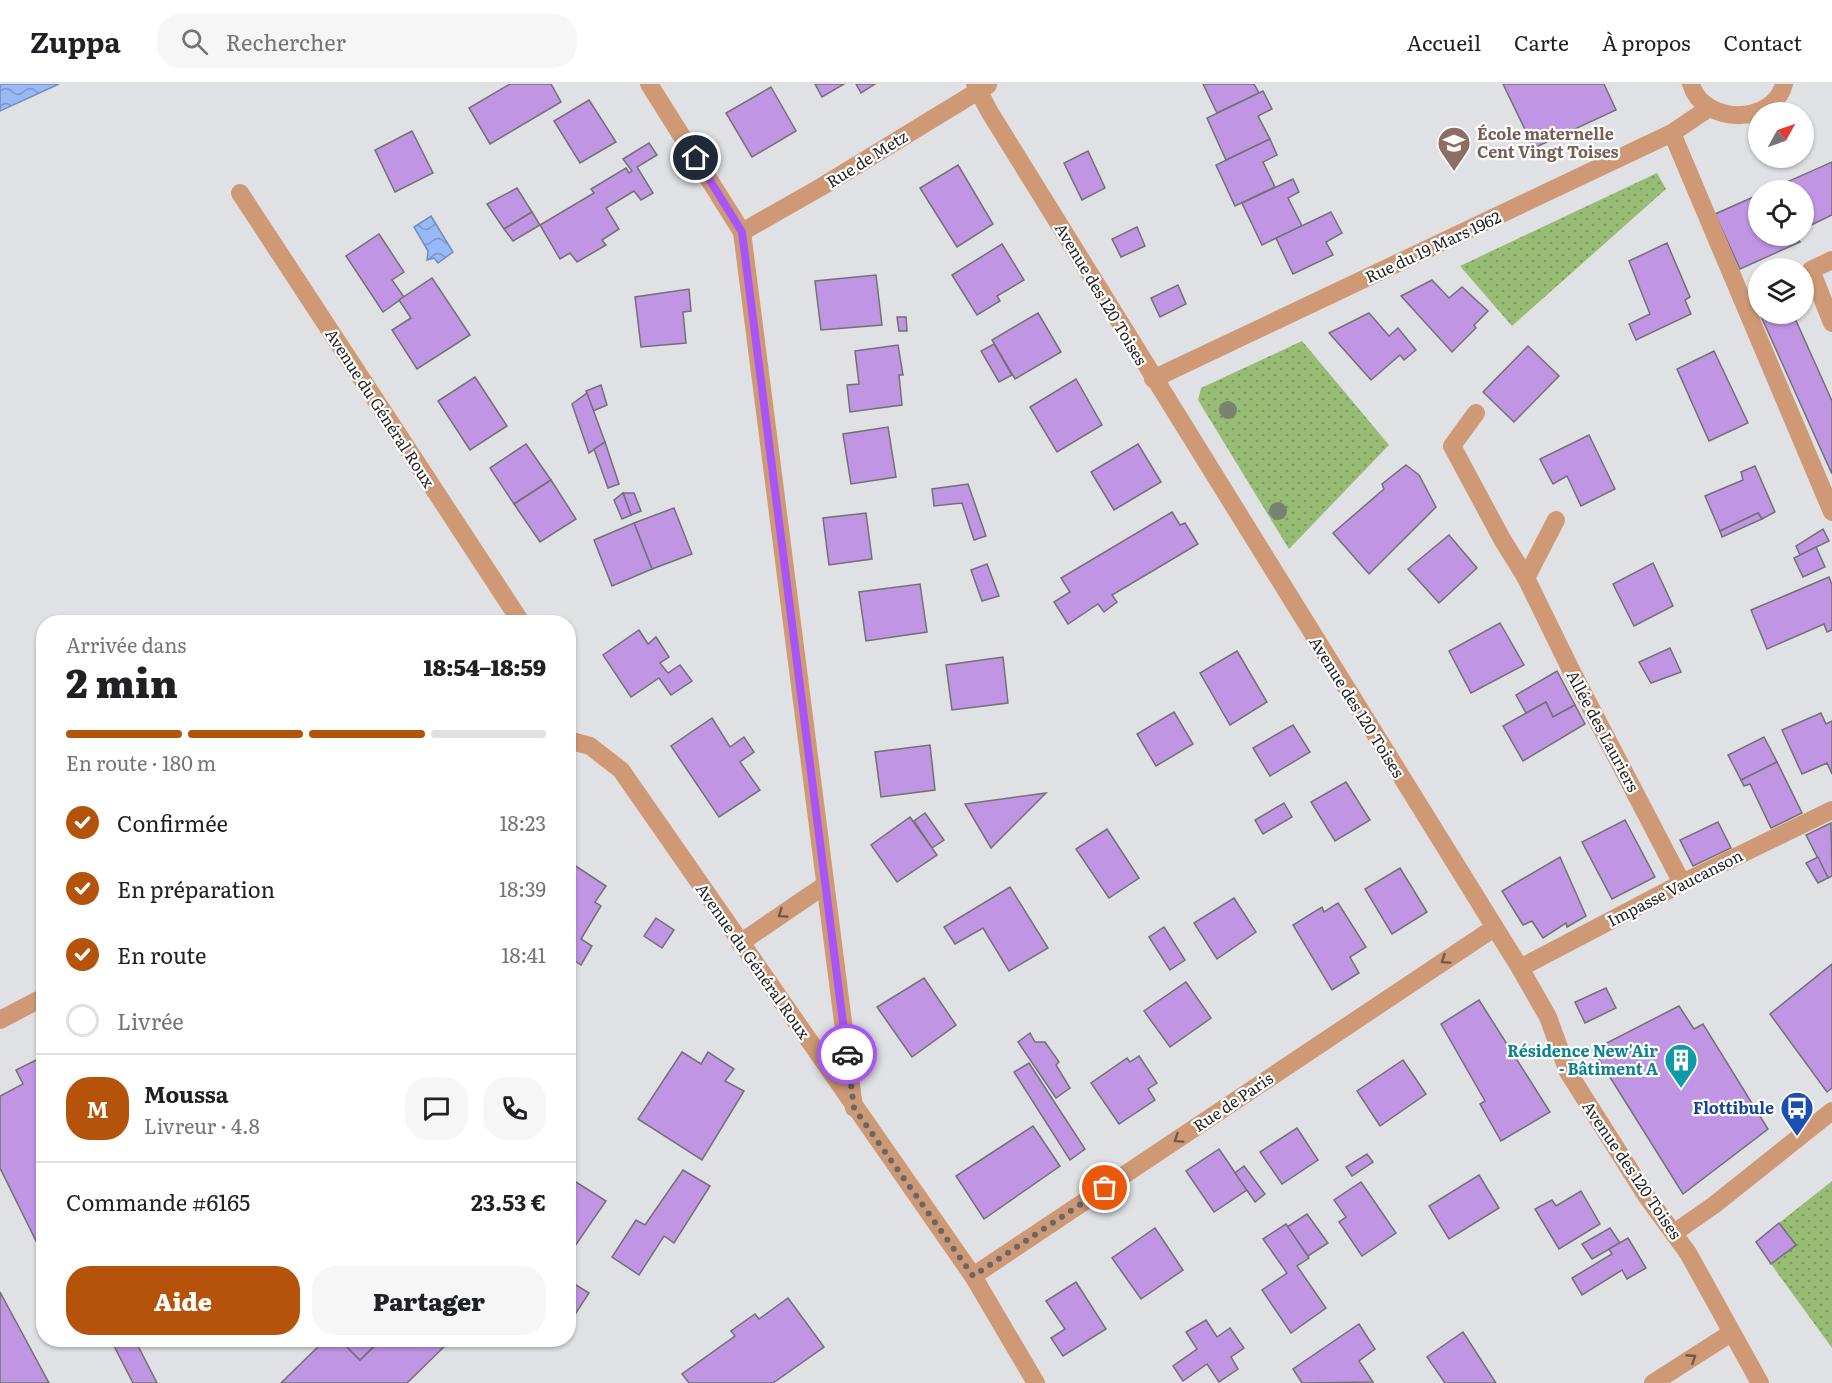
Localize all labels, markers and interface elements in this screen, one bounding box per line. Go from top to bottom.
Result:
search box [157,14,577,68]
text: Zuppa [30,20,121,62]
icon: search [178,25,211,58]
text: Rechercher [226,25,346,58]
text: Accueil [1407,26,1481,57]
text: Carte [1514,26,1569,57]
text: À propos [1602,26,1691,57]
text: Contact [1724,26,1802,57]
north arrow [1748,102,1814,168]
map controls [1748,102,1814,324]
place label: École maternelle Cent Vingt Toises [1477,121,1619,163]
street label: Rue de Metz [821,124,912,193]
school or university icon: École maternelle Cent Vingt Toises [1436,125,1472,172]
pin [670,132,721,183]
icon: home [679,141,712,174]
button: locate [1748,180,1814,246]
street label: Rue du 19 Mars 1962 [1361,204,1504,288]
street label: Avenue des 120 Toises [1050,218,1154,369]
button: layers [1748,258,1814,324]
street label: Avenue du Général Roux [320,323,442,493]
text: Arrivée dans [66,629,186,659]
street label: Avenue des 120 Toises [1305,631,1411,782]
text: 18:54–18:59 [424,650,546,683]
text: 2 min [66,652,178,710]
street label: Allée des Lauriers [1562,665,1646,796]
text: En route · 180 m [66,747,216,777]
icon: check [66,806,99,839]
text: Confirmée [117,806,228,839]
text: 18:23 [499,807,546,837]
street label: Impasse Vaucanson [1603,842,1747,932]
icon: check [66,872,99,905]
text: En préparation [117,872,275,905]
text: 18:39 [499,873,546,903]
street label: Avenue du Général Roux [691,878,817,1044]
one-way arrow [778,907,789,918]
icon: check [66,938,99,971]
text: En route [117,938,206,971]
text: 18:41 [501,939,546,969]
one-way arrow [1441,953,1452,964]
text: Livrée [117,1004,184,1037]
courier [817,1024,877,1084]
icon: car [831,1038,864,1071]
place label: Résidence New'Air - Bâtiment A [1507,1038,1658,1080]
building icon: Résidence New'Air - Bâtiment A [1663,1042,1699,1089]
street label: Rue de Paris [1188,1066,1277,1137]
text: Moussa [144,1077,229,1110]
button: chat [405,1077,468,1140]
button: phone [483,1077,546,1140]
bus stop icon: Flottibule [1779,1090,1815,1137]
text: M [87,1092,108,1125]
street label: Avenue des 120 Toises [1577,1095,1688,1244]
place label: Flottibule [1693,1095,1774,1119]
text: Livreur · 4.8 [144,1110,260,1140]
one-way arrow [1174,1132,1185,1143]
pin [1079,1162,1130,1213]
icon: bag [1088,1171,1121,1204]
text: Commande #6165 [66,1185,250,1218]
text: 23.53 € [471,1185,546,1218]
button: Aide [66,1266,300,1335]
button: Partager [312,1266,546,1335]
one-way arrow [1685,1354,1696,1365]

